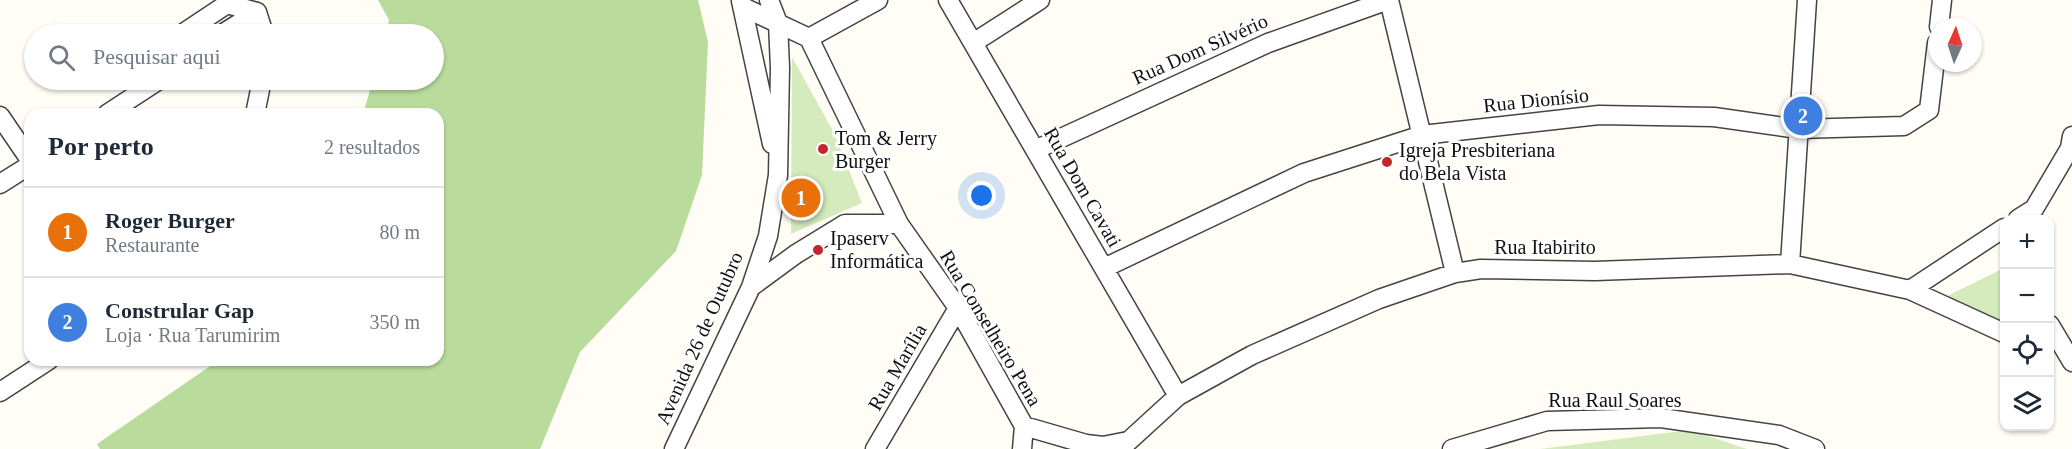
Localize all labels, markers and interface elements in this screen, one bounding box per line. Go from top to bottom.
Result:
street label: Rua Dom Silvério [1129,9,1271,89]
north arrow [1928,18,1982,72]
search box [24,24,444,90]
icon: search [45,41,78,74]
text: Pesquisar aqui [93,44,221,69]
street label: Rua Dionísio [1482,84,1590,116]
pin: 2 [1784,94,1822,138]
street label: Rua Dom Cavati [1040,123,1126,251]
place label: Tom & Jerry Burger [835,127,937,173]
text: Por perto [48,132,154,161]
text: 2 resultados [324,136,420,158]
place label: Igreja Presbiteriana do Bela Vista [1399,139,1555,184]
marker: Tom & Jerry Burger [816,142,830,156]
marker: Igreja Presbiteriana do Bela Vista [1380,155,1394,169]
pin: 1 [782,176,820,220]
your location [967,181,996,210]
text: Roger Burger [105,208,235,233]
map controls [2000,215,2054,431]
button: + [2000,215,2054,269]
text: 1 [63,221,73,243]
text: 80 m [379,221,420,243]
place label: Ipaserv Informática [830,227,923,272]
text: Restaurante [105,234,199,256]
street label: Rua Itabirito [1494,236,1596,258]
marker: Ipaserv Informática [811,243,825,257]
street label: Rua Conselheiro Pena [936,246,1046,410]
street label: Avenida 26 de Outubro [651,248,747,428]
button: − [2000,269,2054,323]
text: Constrular Gap [105,298,254,323]
text: 2 [63,311,73,333]
text: 350 m [369,311,420,333]
street label: Rua Marília [863,320,931,414]
button: locate [2000,323,2054,377]
text: Loja · Rua Tarumirim [105,324,280,346]
button: layers [2000,377,2054,431]
street label: Rua Raul Soares [1548,389,1682,411]

